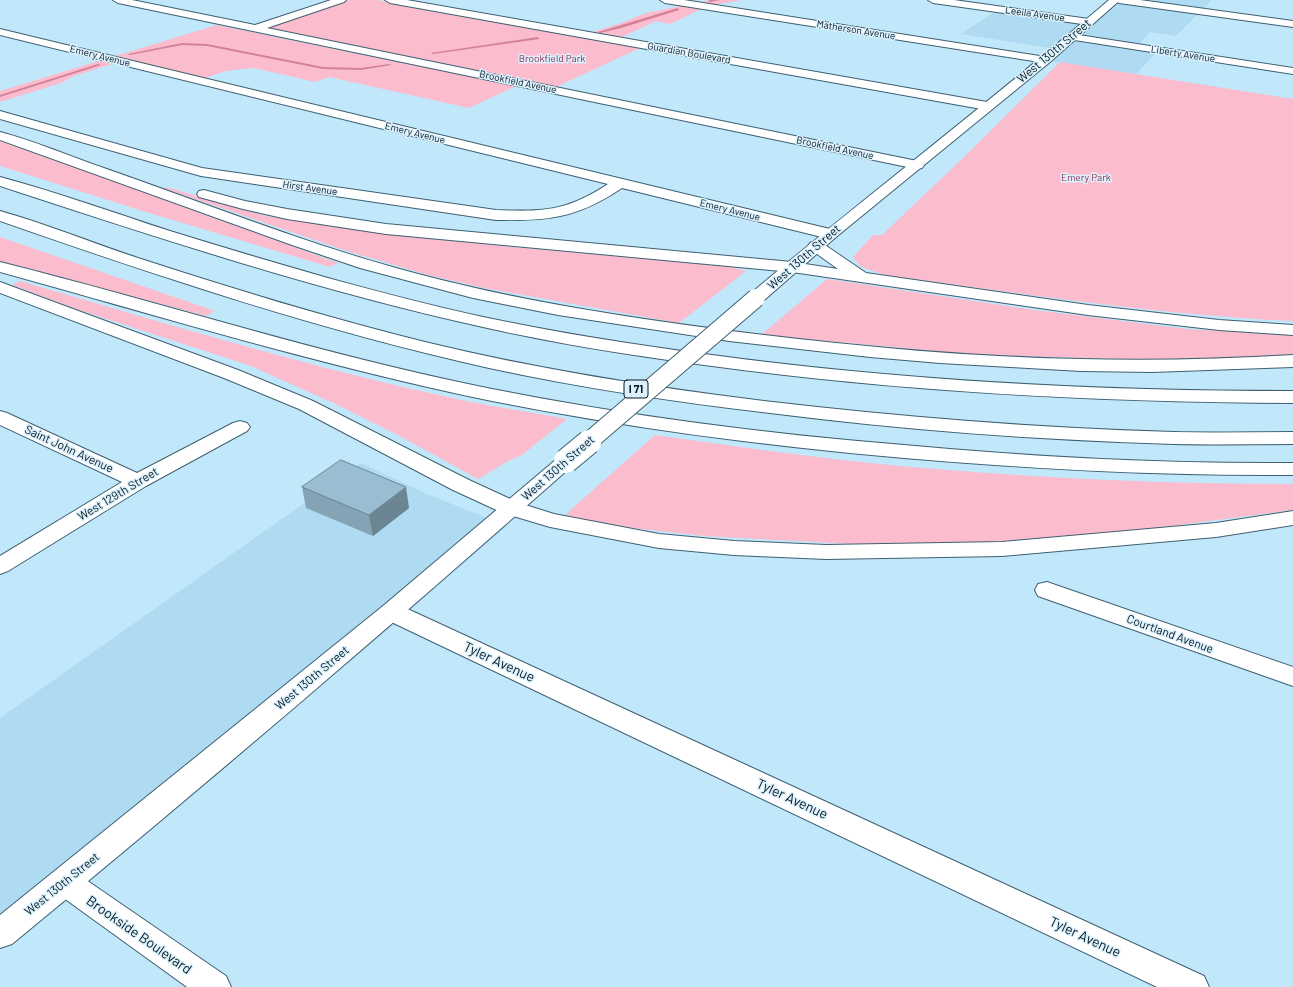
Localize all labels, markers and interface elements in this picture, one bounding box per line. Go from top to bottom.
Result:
street label: Leeila Avenue [1004,4,1066,24]
street label: West 130th Street [1014,16,1094,86]
street label: Matherson Avenue [816,18,896,42]
street label: Guardian Boulevard [647,40,731,66]
street label: Emery Avenue [69,43,131,69]
street label: Liberty Avenue [1150,43,1216,65]
park label: Brookfield Park [519,53,585,65]
street label: Brookfield Avenue [478,68,558,96]
street label: Emery Avenue [384,120,446,146]
street label: Brookfield Avenue [795,134,875,162]
park label: Emery Park [1061,172,1111,184]
street label: Hirst Avenue [282,178,338,198]
street label: Emery Avenue [699,197,761,223]
street label: West 130th Street [765,221,843,293]
road number: I 71 [624,380,648,398]
street label: Saint John Avenue [22,422,116,476]
street label: West 130th Street [519,432,597,504]
street label: West 129th Street [75,464,161,524]
street label: Courtland Avenue [1125,612,1215,656]
street label: Tyler Avenue [461,638,537,686]
street label: West 130th Street [272,643,352,713]
street label: Tyler Avenue [754,775,830,823]
street label: West 130th Street [22,849,102,919]
street label: Brookside Boulevard [83,892,195,978]
street label: Tyler Avenue [1047,913,1123,961]

